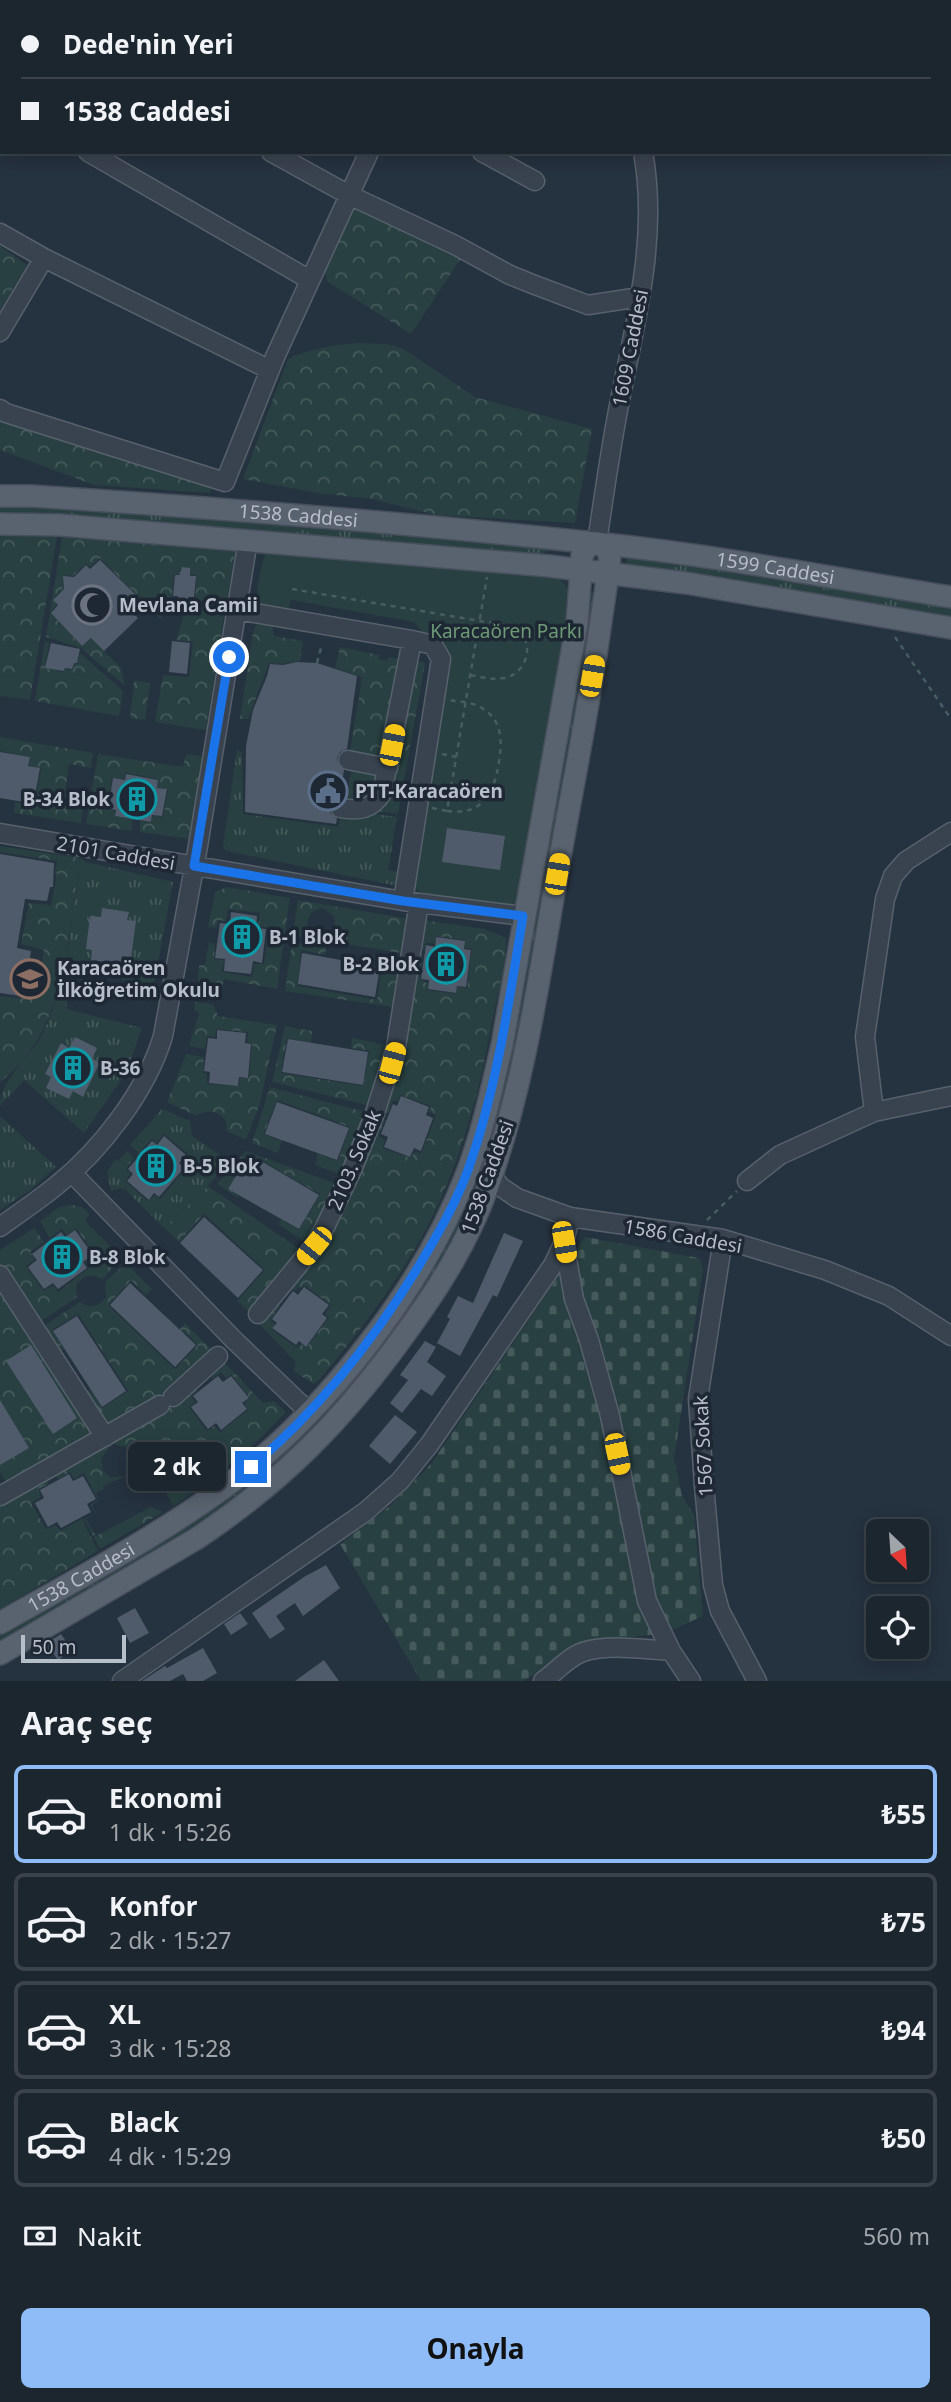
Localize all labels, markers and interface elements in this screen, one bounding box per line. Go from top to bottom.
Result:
text: Dede'nin Yeri [63,26,234,62]
text: 1538 Caddesi [63,93,231,129]
street label: 1609 Caddesi [606,287,654,409]
street label: 1538 Caddesi [238,498,359,533]
street label: 1599 Caddesi [714,546,836,590]
mosque icon: Mevlana Camii [71,584,113,626]
place label: Mevlana Camii [119,592,258,618]
park label: Karacaören Parkı [430,618,582,644]
route start [213,641,245,673]
car [579,653,606,699]
car [378,722,407,768]
public building icon: PTT-Karacaören [307,770,349,812]
building icon: B-34 Blok [116,778,158,820]
place label: PTT-Karacaören [355,778,503,804]
place label: B-34 Blok [23,786,110,812]
street label: 2101 Caddesi [55,830,177,876]
car [544,851,571,897]
building icon: B-1 Blok [221,916,263,958]
place label: B-1 Blok [269,924,346,950]
building icon: B-2 Blok [425,943,467,985]
place label: B-2 Blok [343,951,419,977]
place label: Karacaören İlköğretim Okulu [57,955,220,1003]
school or university icon: Karacaören İlköğretim Okulu [9,958,51,1000]
car [377,1040,408,1086]
building icon: B-36 [52,1047,94,1089]
place label: B-36 [100,1055,141,1081]
street label: 2103. Sokak [321,1106,387,1214]
street label: 1538 Caddesi [454,1117,520,1237]
building icon: B-5 Blok [135,1145,177,1187]
place label: B-5 Blok [183,1153,260,1179]
street label: 1586 Caddesi [622,1213,744,1259]
car [551,1219,578,1265]
car [293,1223,336,1269]
building icon: B-8 Blok [41,1236,83,1278]
place label: B-8 Blok [89,1244,166,1270]
street label: 1567 Sokak [687,1395,719,1497]
car [603,1431,632,1477]
callout: 2 dk [128,1442,226,1492]
text: 2 dk [153,1450,201,1482]
route end [235,1451,267,1483]
north arrow [866,1519,929,1582]
map controls [866,1519,929,1659]
street label: 1538 Caddesi [23,1536,139,1618]
button: locate [866,1596,929,1659]
scale bar [21,1632,126,1664]
text: 50 m [32,1634,76,1660]
text: Araç seç [21,1701,153,1744]
text: Ekonomi [109,1780,222,1816]
icon: car [25,1783,88,1846]
text: ₺55 [881,1796,926,1832]
text: 1 dk · 15:26 [109,1816,231,1848]
text: Konfor [109,1888,197,1924]
icon: car [25,1891,88,1954]
text: ₺75 [881,1904,926,1940]
text: 2 dk · 15:27 [109,1924,231,1956]
text: XL [109,1996,141,2032]
icon: car [25,1999,88,2062]
text: ₺94 [881,2012,926,2048]
text: 3 dk · 15:28 [109,2032,231,2064]
text: Black [109,2104,179,2140]
icon: car [25,2107,88,2170]
text: ₺50 [881,2120,926,2156]
text: 4 dk · 15:29 [109,2140,231,2172]
icon: cash [21,2217,59,2255]
text: Nakit [77,2218,141,2254]
text: 560 m [863,2220,930,2252]
button: Onayla [21,2308,930,2388]

